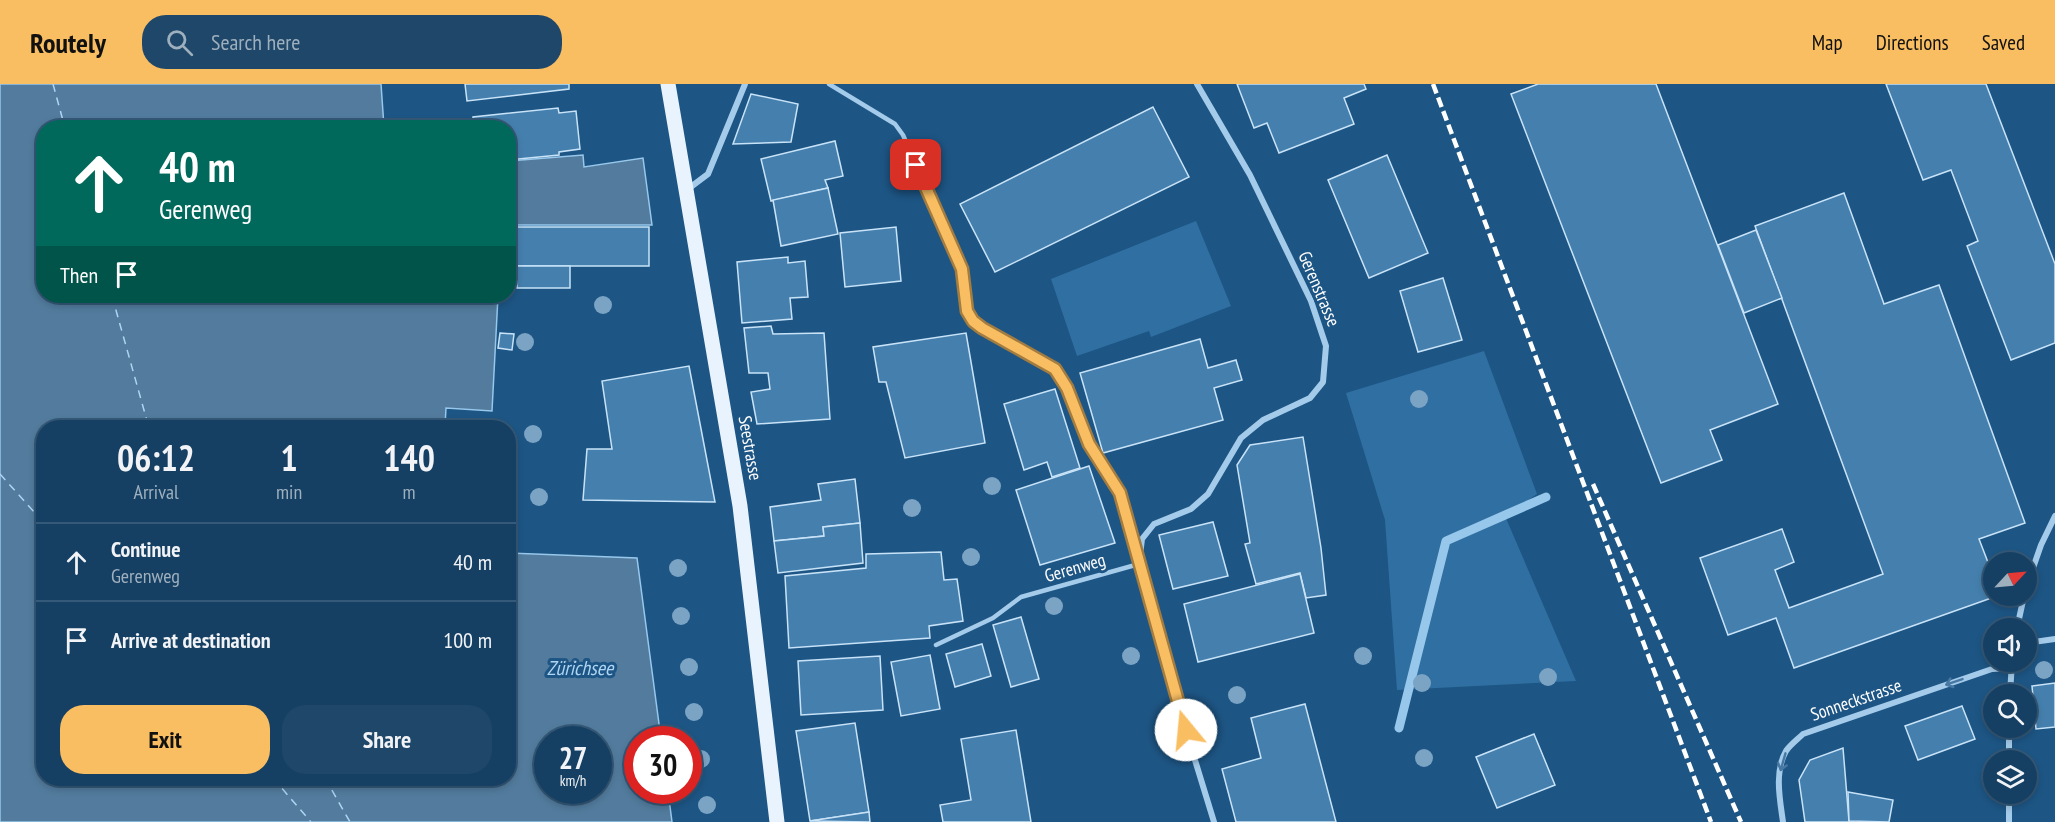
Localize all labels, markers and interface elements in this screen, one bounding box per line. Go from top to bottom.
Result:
search box [142,15,562,69]
text: Routely [30,24,106,61]
icon: search [163,26,196,59]
text: Search here [211,28,300,56]
text: Map [1812,29,1843,56]
text: Directions [1876,29,1949,56]
text: Saved [1982,29,2025,56]
text: 40 m [159,139,236,194]
pin [890,139,941,190]
icon: ahead [60,144,138,222]
icon: arrive [899,148,932,181]
text: Gerenweg [159,192,252,226]
street label: Gerenstrasse [1293,248,1346,330]
icon: arrive [110,258,143,291]
text: Then [60,261,98,289]
street label: Seestrasse [734,414,767,482]
text: 06:12 [117,434,195,481]
text: 1 [280,434,298,481]
text: 140 [383,434,435,481]
text: Arrival [133,479,179,505]
text: min [276,479,302,505]
text: m [403,479,416,505]
text: Continue [111,535,181,563]
icon: ahead [60,546,93,579]
text: 40 m [453,548,492,576]
street label: Gerenweg [1042,548,1108,587]
north arrow [1983,552,2037,606]
map controls [1983,552,2037,804]
text: Gerenweg [111,563,180,589]
button: sound [1983,618,2037,672]
icon: arrive [60,624,93,657]
text: Arrive at destination [111,626,271,654]
text: 100 m [443,626,492,654]
water label: Zürichsee [547,655,615,681]
street label: Sonneckstrasse [1807,673,1904,726]
one-way arrow [1945,678,1964,689]
button: search [1983,684,2037,738]
position arrow [1154,698,1218,762]
button: Exit [60,705,270,774]
button: Share [282,705,492,774]
speed limit sign: 30 [624,726,702,804]
text: 27 [559,738,587,777]
button: layers [1983,750,2037,804]
one-way arrow [1777,752,1788,771]
text: km/h [560,771,586,790]

